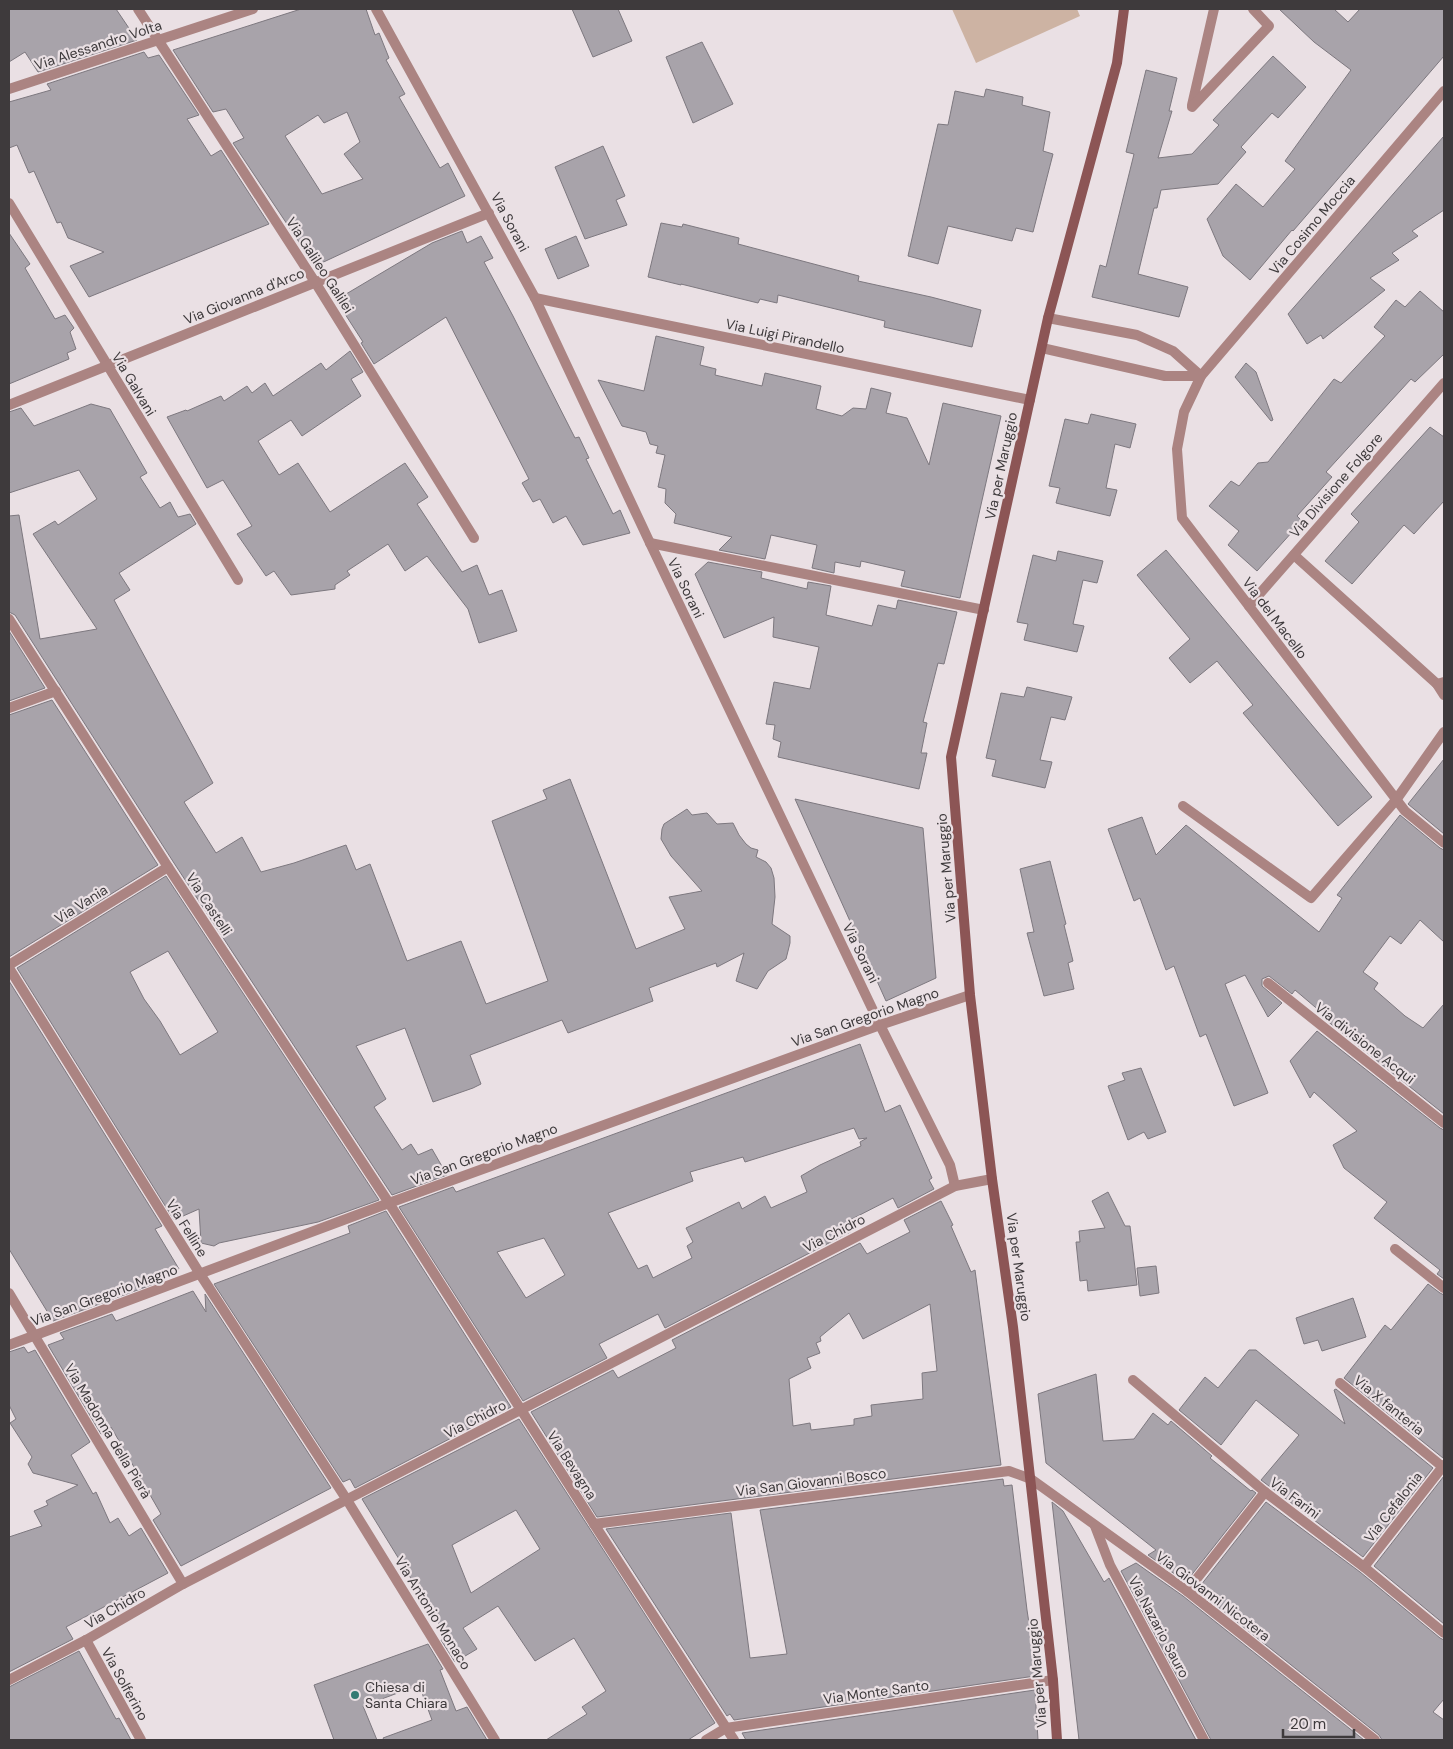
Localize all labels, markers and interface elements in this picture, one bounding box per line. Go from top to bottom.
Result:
street label: Via Alessandro Volta [32,16,164,74]
street label: Via Cosimo Moccia [1265,172,1359,278]
street label: Via Sorani [487,189,533,255]
street label: Via Galileo Galilei [282,214,358,316]
street label: Via Giovanna d'Arco [181,264,307,328]
street label: Via Luigi Pirandello [724,315,846,357]
street label: Via Galvani [108,349,160,419]
street label: Via per Maruggio [981,411,1021,521]
street label: Via Divisione Folgore [1285,429,1387,541]
street label: Via Sorani [664,555,708,621]
street label: Via del Macello [1238,574,1312,662]
street label: Via per Maruggio [932,813,960,923]
street label: Via Castelli [182,869,236,939]
street label: Via Vania [51,881,111,927]
street label: Via Sorani [839,920,883,986]
street label: Via San Gregorio Magno [789,983,941,1051]
street label: Via divisione Acqui [1311,998,1419,1088]
street label: Via San Gregorio Magno [408,1119,560,1189]
street label: Via Felline [162,1196,212,1260]
street label: Via Chidro [800,1210,868,1256]
street label: Via per Maruggio [1002,1211,1036,1323]
street label: Via San Gregorio Magno [28,1260,180,1330]
street label: Via Madonna della Pierà [60,1360,156,1502]
street label: Via X fanteria [1350,1371,1428,1439]
street label: Via Chidro [441,1396,509,1442]
street label: Via Bevagna [543,1427,601,1503]
street label: Via San Giovanni Bosco [735,1464,887,1500]
street label: Via Cefalonia [1360,1468,1426,1546]
street label: Via Farini [1266,1473,1324,1523]
street label: Via Giovanni Nicotera [1152,1547,1274,1645]
street label: Via Antonio Monaco [391,1553,475,1673]
street label: Via Nazario Sauro [1125,1573,1193,1681]
street label: Via Chidro [81,1583,149,1633]
street label: Via per Maruggio [1023,1618,1051,1728]
street label: Via Solferino [98,1644,152,1724]
street label: Via Monte Santo [822,1676,930,1708]
place label: Chiesa di Santa Chiara [365,1678,447,1712]
marker: Chiesa di Santa Chiara [349,1689,361,1701]
scale bar [1283,1706,1354,1738]
text: 20 m [1290,1714,1326,1734]

